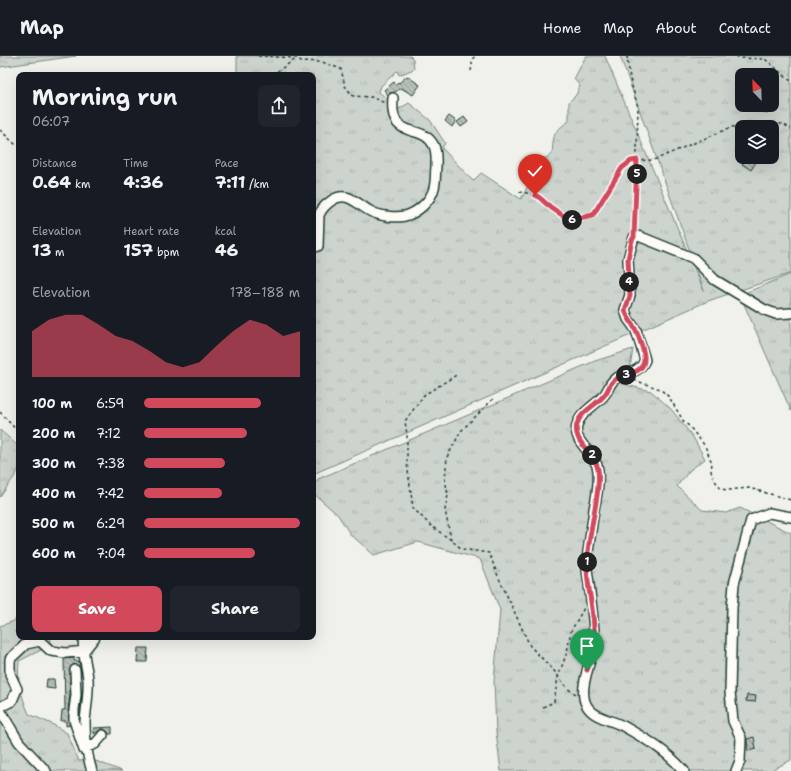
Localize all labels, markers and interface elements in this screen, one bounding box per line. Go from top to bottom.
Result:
text: Map [20,15,64,40]
text: Home [543,19,582,37]
text: Map [604,19,634,37]
text: About [656,19,697,37]
text: Contact [719,19,771,37]
north arrow [735,68,779,112]
map controls [735,68,779,164]
text: Morning run [32,83,177,112]
button: share [258,85,300,127]
text: 06:07 [32,113,70,130]
button: layers [735,120,779,164]
pin [518,154,552,195]
text: Distance [32,156,77,171]
text: Time [123,156,149,171]
text: Pace [215,156,239,171]
icon: check [524,160,546,182]
pin: 5 [627,164,647,184]
text: 5 [634,166,640,181]
text: 0.64 [32,171,71,193]
text: 4:36 [123,171,163,193]
text: 7:11 [215,171,246,193]
text: km [71,177,90,192]
text: /km [246,177,269,192]
pin: 6 [562,210,582,230]
text: 6 [568,212,576,227]
text: Elevation [32,224,81,239]
text: Heart rate [123,224,179,239]
text: kcal [215,224,236,239]
text: 13 [32,239,51,261]
text: 157 [123,239,153,261]
text: 46 [215,239,238,261]
text: m [51,245,65,260]
text: bpm [153,245,179,260]
pin: 4 [619,272,639,292]
text: 4 [625,274,633,289]
text: Elevation [32,284,90,301]
text: 178–188 m [230,284,300,301]
pin: 3 [616,365,636,385]
text: 3 [622,367,630,382]
text: 100 m [32,395,72,412]
text: 6:59 [96,395,124,412]
text: 200 m [32,425,75,442]
text: 7:12 [96,425,121,442]
pin: 2 [582,445,602,465]
text: 2 [588,447,596,462]
text: 300 m [32,455,76,472]
text: 7:38 [96,455,125,472]
text: 400 m [32,485,76,502]
text: 7:42 [96,485,125,502]
text: 500 m [32,515,75,532]
text: 6:29 [96,515,125,532]
text: 600 m [32,545,76,562]
text: 7:04 [96,545,126,562]
pin: 1 [577,552,597,572]
text: 1 [584,554,590,569]
button: Save [32,586,162,632]
button: Share [170,586,300,632]
pin [570,629,604,670]
icon: arrive [576,635,598,657]

